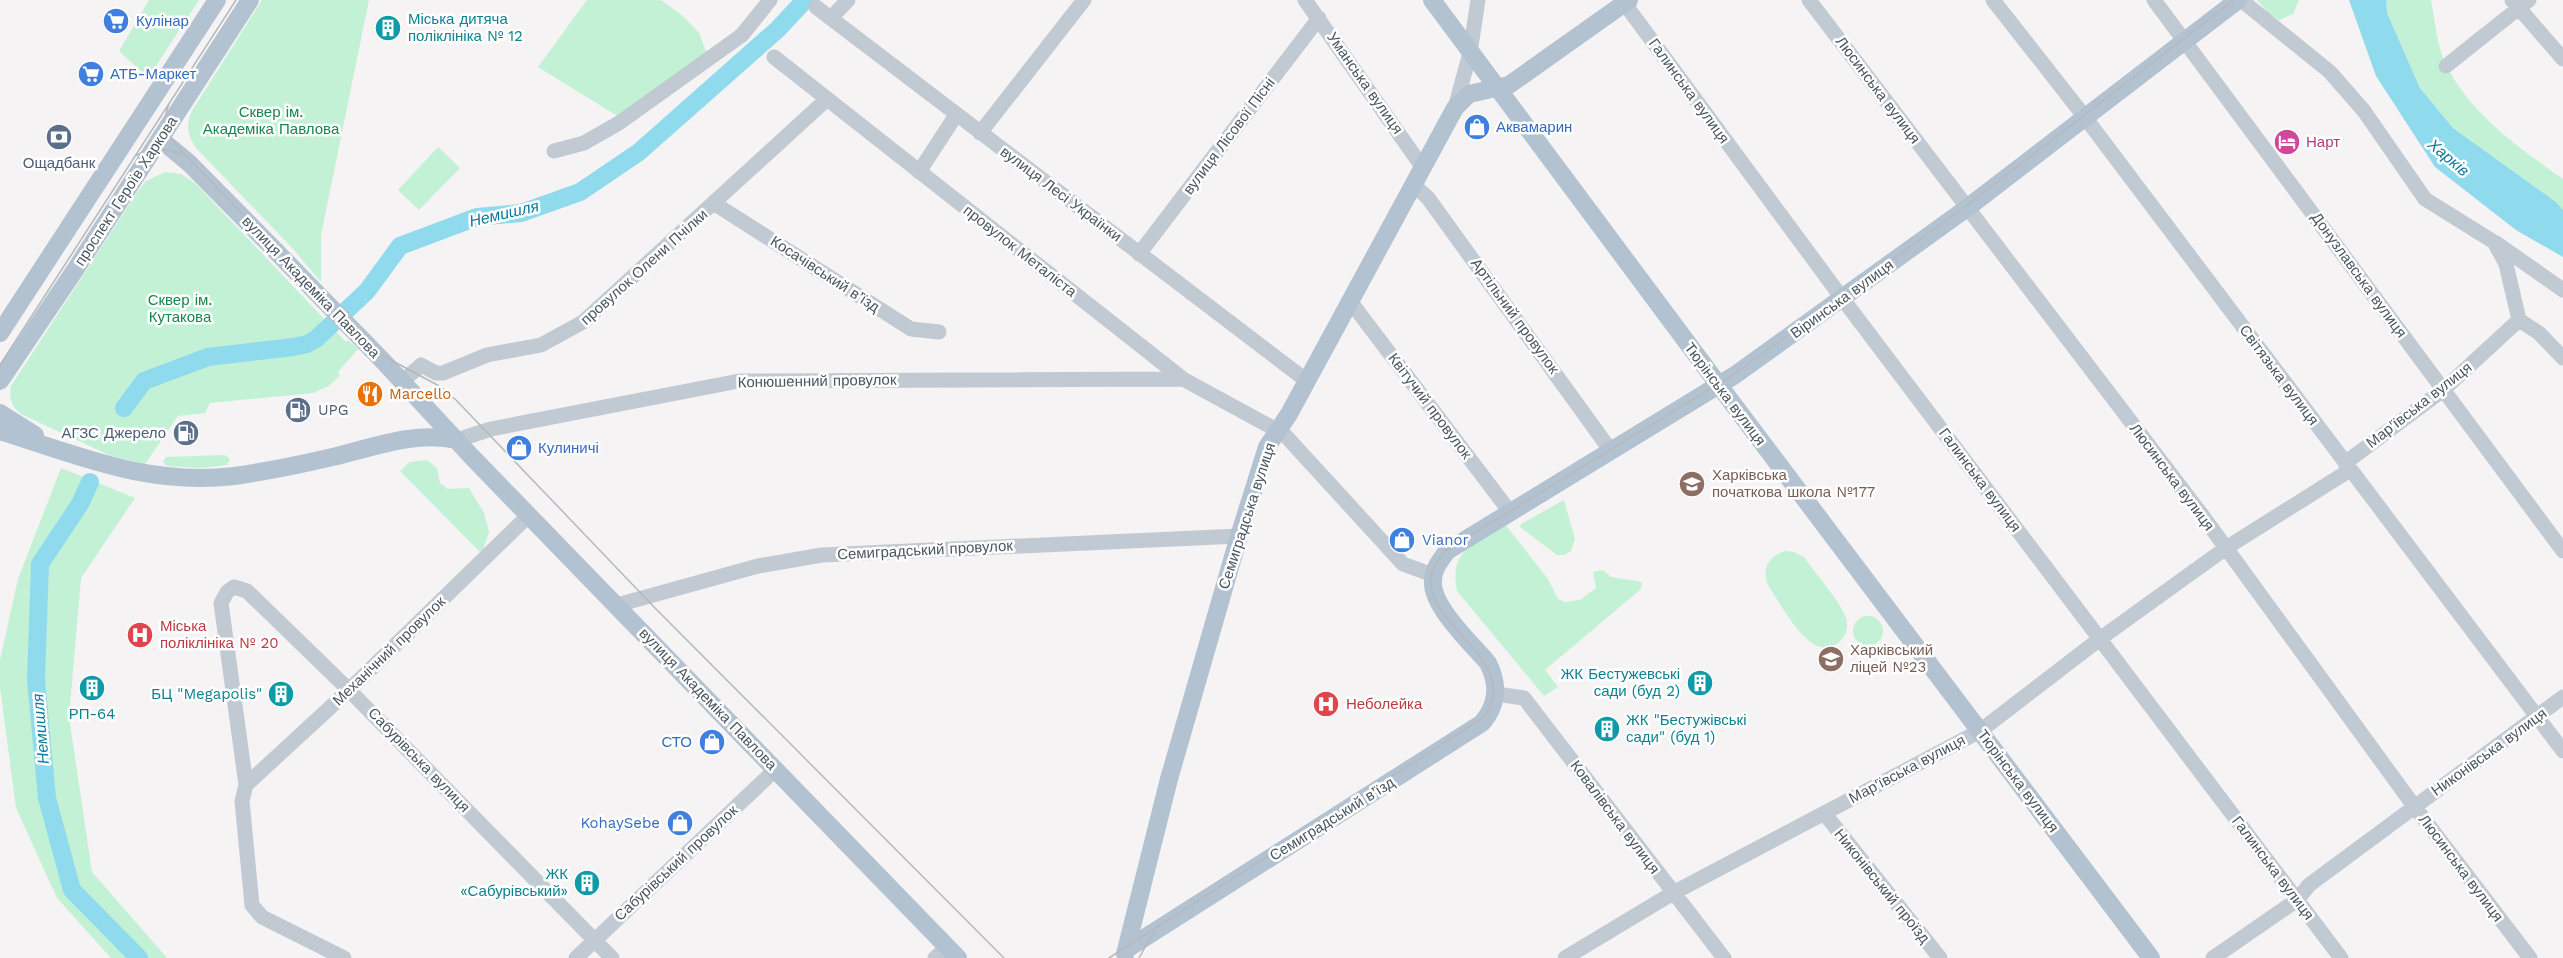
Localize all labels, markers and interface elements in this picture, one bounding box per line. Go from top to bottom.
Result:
supermarket icon: Кулінар [101,6,131,36]
place label: Міська дитяча поліклініка № 12 [408,10,523,45]
place label: Кулінар [136,12,189,30]
building icon: Міська дитяча поліклініка № 12 [373,13,403,43]
street label: Уманська вулиця [1323,29,1407,137]
street label: Люсинська вулиця [1832,33,1924,147]
street label: Галинська вулиця [1645,35,1733,147]
supermarket icon: АТБ-Маркет [76,59,106,89]
place label: АТБ-Маркет [110,65,196,83]
street label: вулиця Лісової Пісні [1179,74,1279,198]
park label: Сквер ім. Академіка Павлова [203,103,340,138]
street label: проспект Героїв Харкова [71,112,182,269]
shop icon: Аквамарин [1462,112,1492,142]
place label: Аквамарин [1496,118,1572,136]
bank icon: Ощадбанк [44,122,74,152]
hotel icon: Нарт [2272,127,2302,157]
place label: Нарт [2306,133,2340,151]
water label: Харків [2423,134,2473,180]
street label: вулиця Лесі Українки [997,142,1125,246]
place label: Ощадбанк [23,154,96,172]
water label: Немишля [467,196,541,231]
street label: провулок Металіста [960,201,1081,301]
street label: провулок Олени Пчілки [577,205,711,329]
street label: Донузлавська вулиця [2308,209,2410,341]
street label: вулиця Академіка Павлова [238,212,384,362]
street label: Косачівський в’їзд [767,232,883,316]
street label: Артільний провулок [1467,255,1563,378]
street label: Віринська вулиця [1787,256,1897,342]
park label: Сквер ім. Кутакова [148,291,212,326]
street label: Світязька вулиця [2235,321,2323,429]
street label: Тюрінська вулиця [1680,339,1770,449]
street label: Квітучий провулок [1384,350,1476,463]
street label: Мар'ївська вулиця [2363,358,2475,452]
street label: Конюшенний провулок [737,371,897,391]
restaurant icon: Marcello [355,379,385,409]
place label: Marcello [389,385,451,403]
fuel station icon: UPG [283,395,313,425]
place label: UPG [318,401,349,419]
fuel station icon: АГЗС Джерело [171,418,201,448]
street label: Люсинська вулиця [2126,420,2218,534]
place label: АГЗС Джерело [61,424,166,442]
street label: Галинська вулиця [1935,425,2025,535]
shop icon: Кулиничі [504,433,534,463]
place label: Кулиничі [538,439,599,457]
street label: Семиградська вулиця [1215,440,1279,592]
place label: Харківська початкова школа №177 [1712,466,1875,501]
school or university icon: Харківська початкова школа №177 [1677,469,1707,499]
shop icon: Vianor [1387,525,1417,555]
place label: Vianor [1422,531,1469,549]
street label: Семиградський провулок [837,536,1014,564]
street label: Механічний провулок [329,592,449,709]
place label: Міська поліклініка № 20 [160,617,279,652]
hospital icon: Міська поліклініка № 20 [125,620,155,650]
street label: вулиця Академіка Павлова [635,624,781,774]
place label: Харківський ліцей №23 [1850,641,1933,676]
school or university icon: Харківський ліцей №23 [1816,644,1846,674]
place label: ЖК Бестужевські сади (буд 2) [1561,665,1680,700]
building icon: ЖК Бестужевські сади (буд 2) [1685,668,1715,698]
building icon: РП-64 [77,673,107,703]
building icon: БЦ "Megapolis" [266,679,296,709]
place label: БЦ "Megapolis" [151,685,262,703]
hospital icon: Неболейка [1311,689,1341,719]
water label: Немишля [28,692,53,765]
place label: Неболейка [1346,695,1423,713]
street label: Сабурівська вулиця [364,704,474,816]
street label: Никонівська вулиця [2428,704,2550,800]
place label: РП-64 [69,705,115,723]
place label: ЖК "Бестужівські сади" (буд 1) [1626,711,1747,746]
building icon: ЖК "Бестужівські сади" (буд 1) [1592,714,1622,744]
street label: Тюрінська вулиця [1973,726,2063,836]
shop icon: СТО [697,727,727,757]
street label: Мар'ївська вулиця [1846,731,1968,807]
place label: СТО [662,733,692,751]
street label: Ковалівська вулиця [1566,757,1664,877]
street label: Семиградський в’їзд [1266,773,1398,865]
street label: Сабурівський провулок [611,801,742,925]
shop icon: KohaySebe [665,808,695,838]
street label: Люсинська вулиця [2415,811,2507,925]
street label: Галинська вулиця [2228,813,2318,923]
place label: KohaySebe [580,814,660,832]
street label: Никонівський проїзд [1830,825,1934,947]
place label: ЖК «Сабурівський» [460,865,568,900]
building icon: ЖК «Сабурівський» [572,868,602,898]

